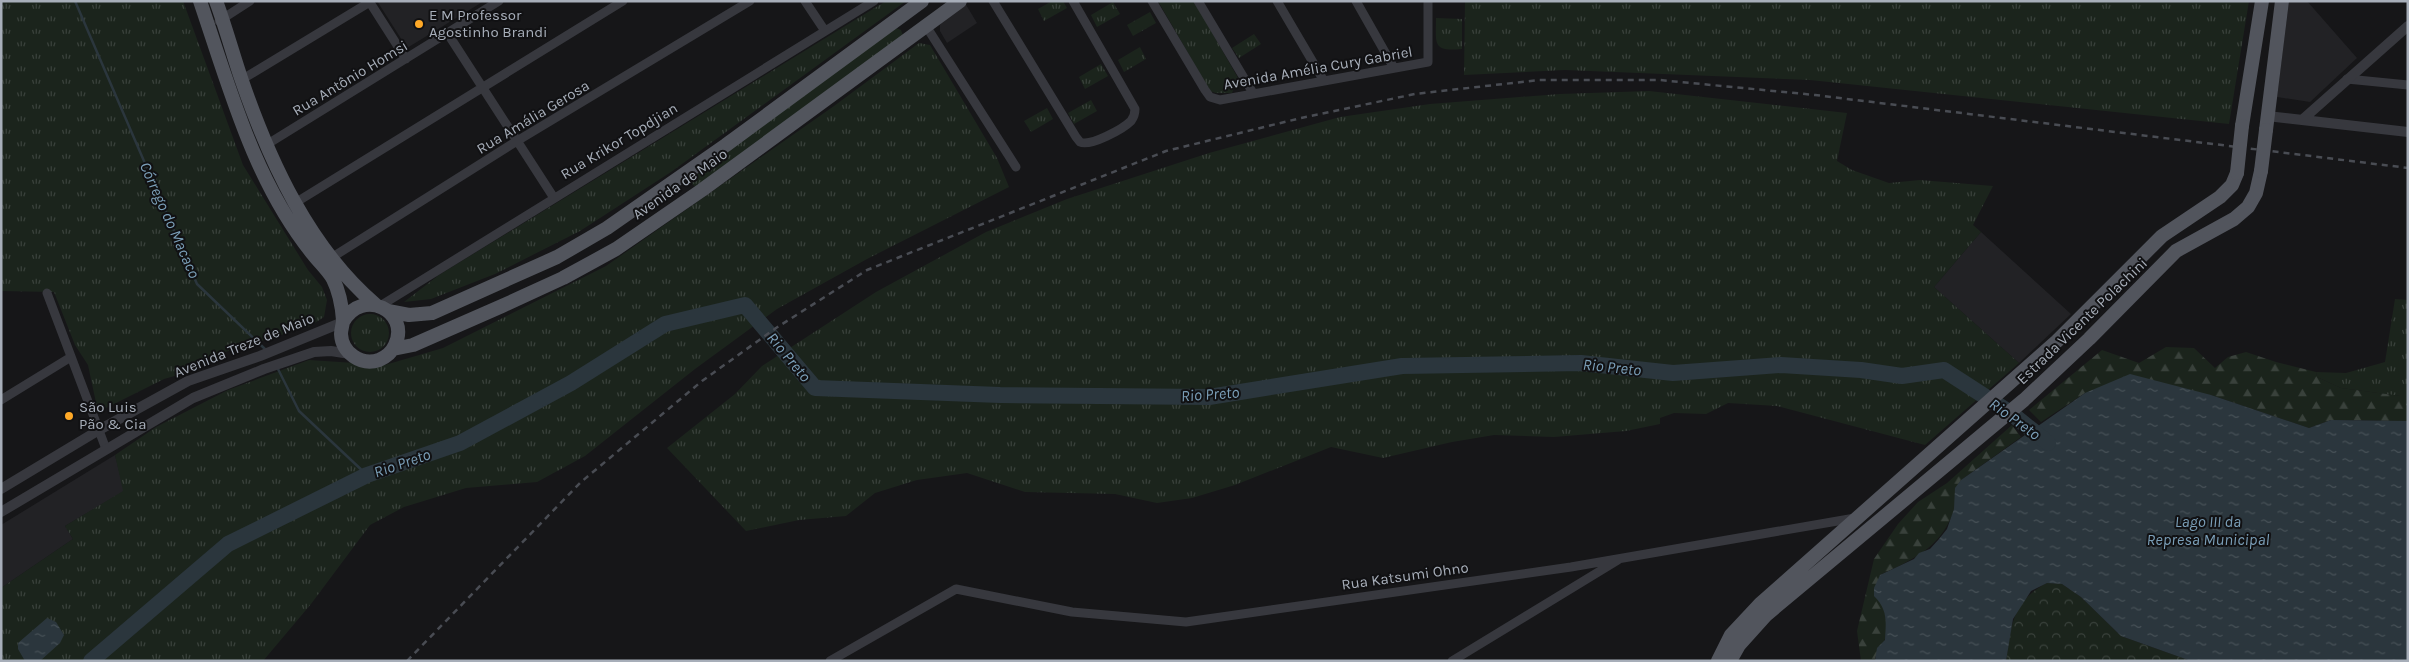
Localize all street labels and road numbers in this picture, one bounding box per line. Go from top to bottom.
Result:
street label: Rua Antônio Homsi [289,36,411,120]
street label: Avenida Amélia Cury Gabriel [1222,43,1414,93]
street label: Rua Amália Gerosa [473,76,593,158]
street label: Rua Krikor Topdjian [557,99,681,183]
street label: Avenida de Maio [629,145,731,223]
street label: Estrada Vicente Polachini [2013,254,2151,388]
street label: Avenida Treze de Maio [171,309,317,381]
street label: Rua Katsumi Ohno [1340,558,1470,594]

